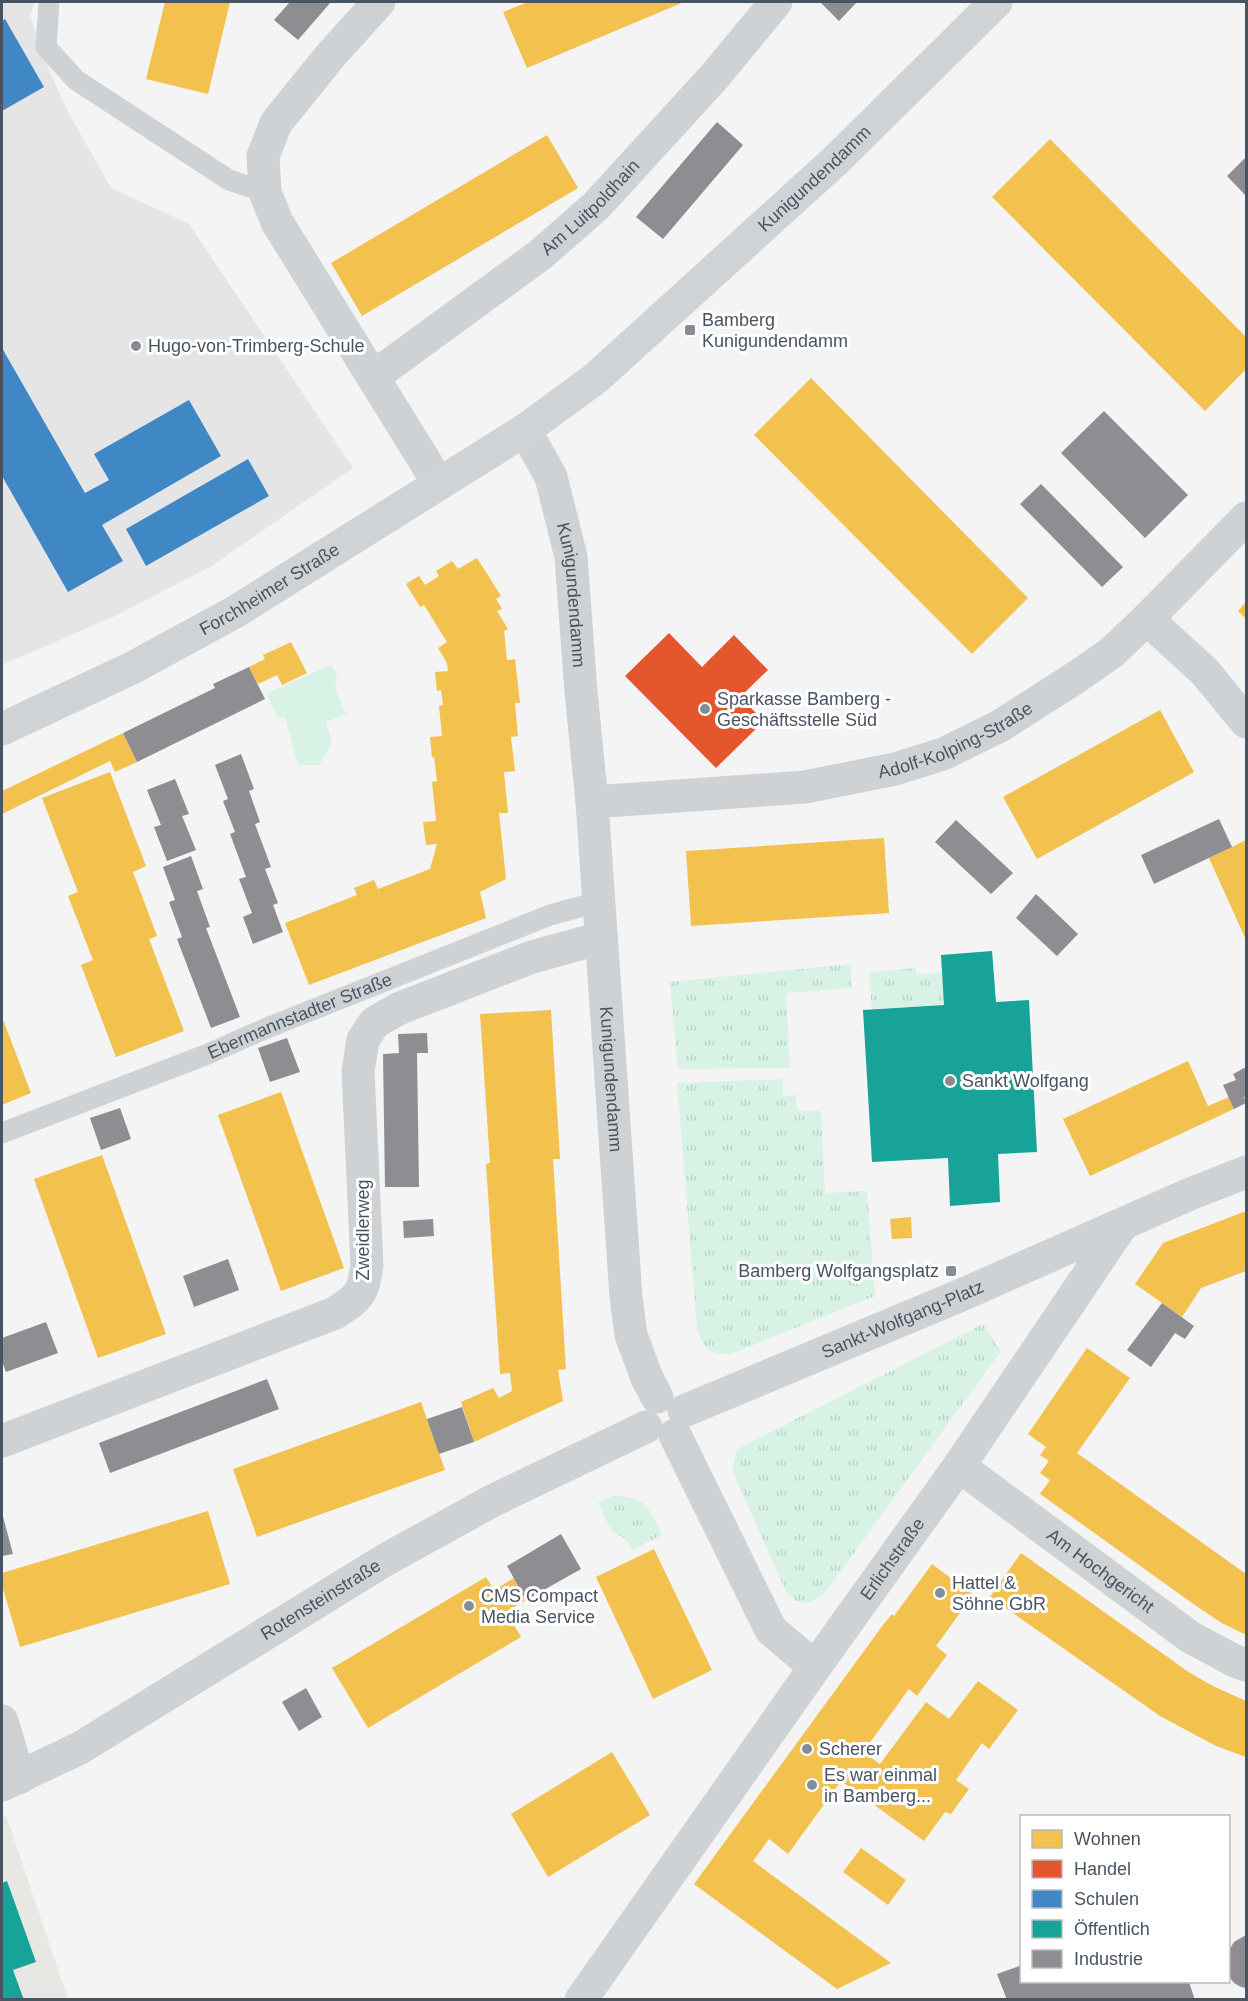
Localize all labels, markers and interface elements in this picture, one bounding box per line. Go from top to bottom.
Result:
street label: Kunigundendamm [754,122,875,236]
street label: Am Luitpoldhain [537,155,643,259]
place label: Bamberg Kunigundendamm [702,310,848,351]
marker: Bamberg Kunigundendamm [683,323,697,337]
place label: Hugo-von-Trimberg-Schule [148,336,364,356]
marker: Hugo-von-Trimberg-Schule [129,339,143,353]
street label: Kunigundendamm [553,520,589,668]
street label: Forchheimer Straße [196,539,343,639]
place label: Sparkasse Bamberg - Geschäftsstelle Süd [717,689,891,730]
street label: Adolf-Kolping-Straße [876,698,1036,782]
marker: Sparkasse Bamberg - Geschäftsstelle Süd [698,702,712,716]
street label: Ebermannstadter Straße [205,969,395,1063]
street label: Kunigundendamm [596,1006,626,1153]
place label: Sankt Wolfgang [962,1071,1089,1091]
marker: Sankt Wolfgang [943,1074,957,1088]
street label: Zweidlerweg [353,1179,373,1281]
place label: Bamberg Wolfgangsplatz [738,1261,939,1281]
marker: Bamberg Wolfgangsplatz [944,1264,958,1278]
street label: Sankt-Wolfgang-Platz [819,1276,987,1362]
street label: Erlichstraße [856,1514,929,1604]
street label: Am Hochgericht [1043,1525,1158,1617]
street label: Rotensteinstraße [257,1555,384,1644]
place label: Hattel & Söhne GbR [952,1573,1046,1614]
place label: CMS Compact Media Service [481,1586,598,1627]
marker: Hattel & Söhne GbR [933,1586,947,1600]
marker: CMS Compact Media Service [462,1599,476,1613]
place label: Scherer [819,1739,882,1759]
marker: Scherer [800,1742,814,1756]
place label: Es war einmal in Bamberg... [824,1765,937,1806]
marker: Es war einmal in Bamberg... [805,1778,819,1792]
legend [1020,1815,1230,1983]
text: Wohnen [1074,1829,1141,1849]
text: Handel [1074,1859,1131,1879]
text: Schulen [1074,1889,1139,1909]
text: Öffentlich [1074,1919,1150,1939]
text: Industrie [1074,1949,1143,1969]

